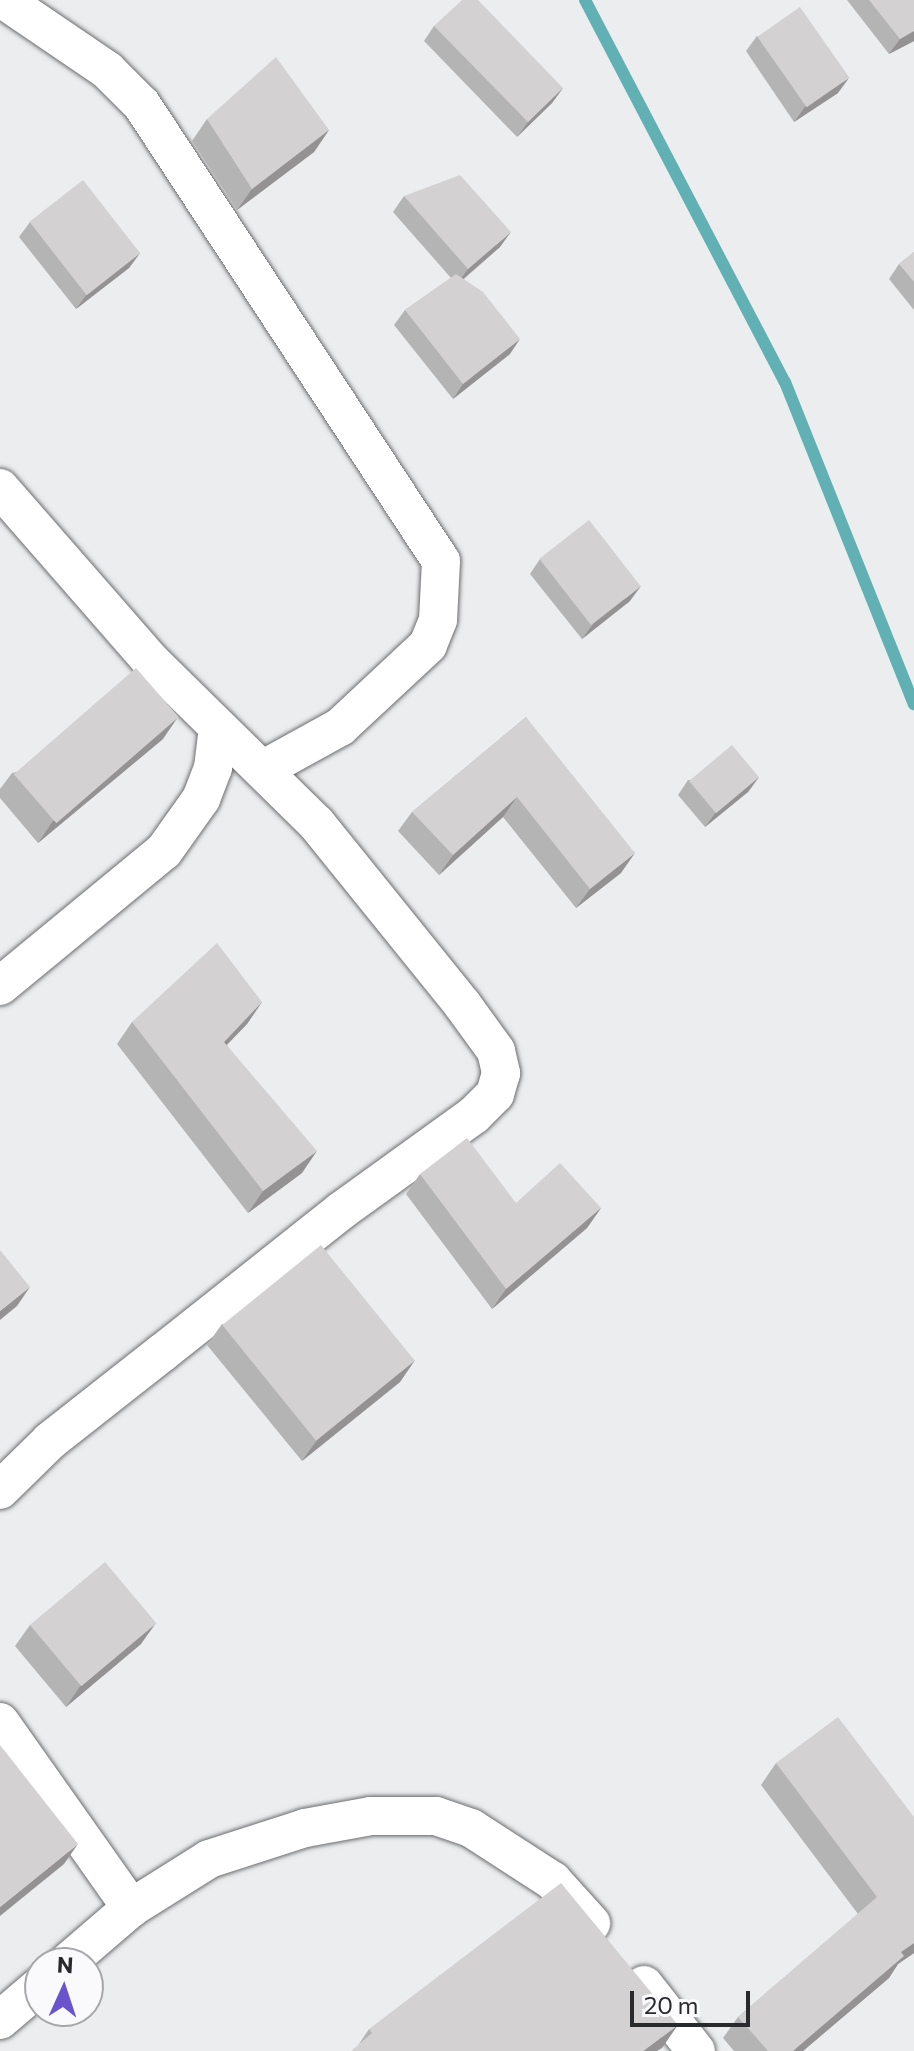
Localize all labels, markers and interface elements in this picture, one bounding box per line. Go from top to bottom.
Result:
north arrow [24,1947,104,2027]
text: N [56,1951,74,1978]
scale bar [634,1975,754,2025]
text: 20 m [644,1990,698,2019]

